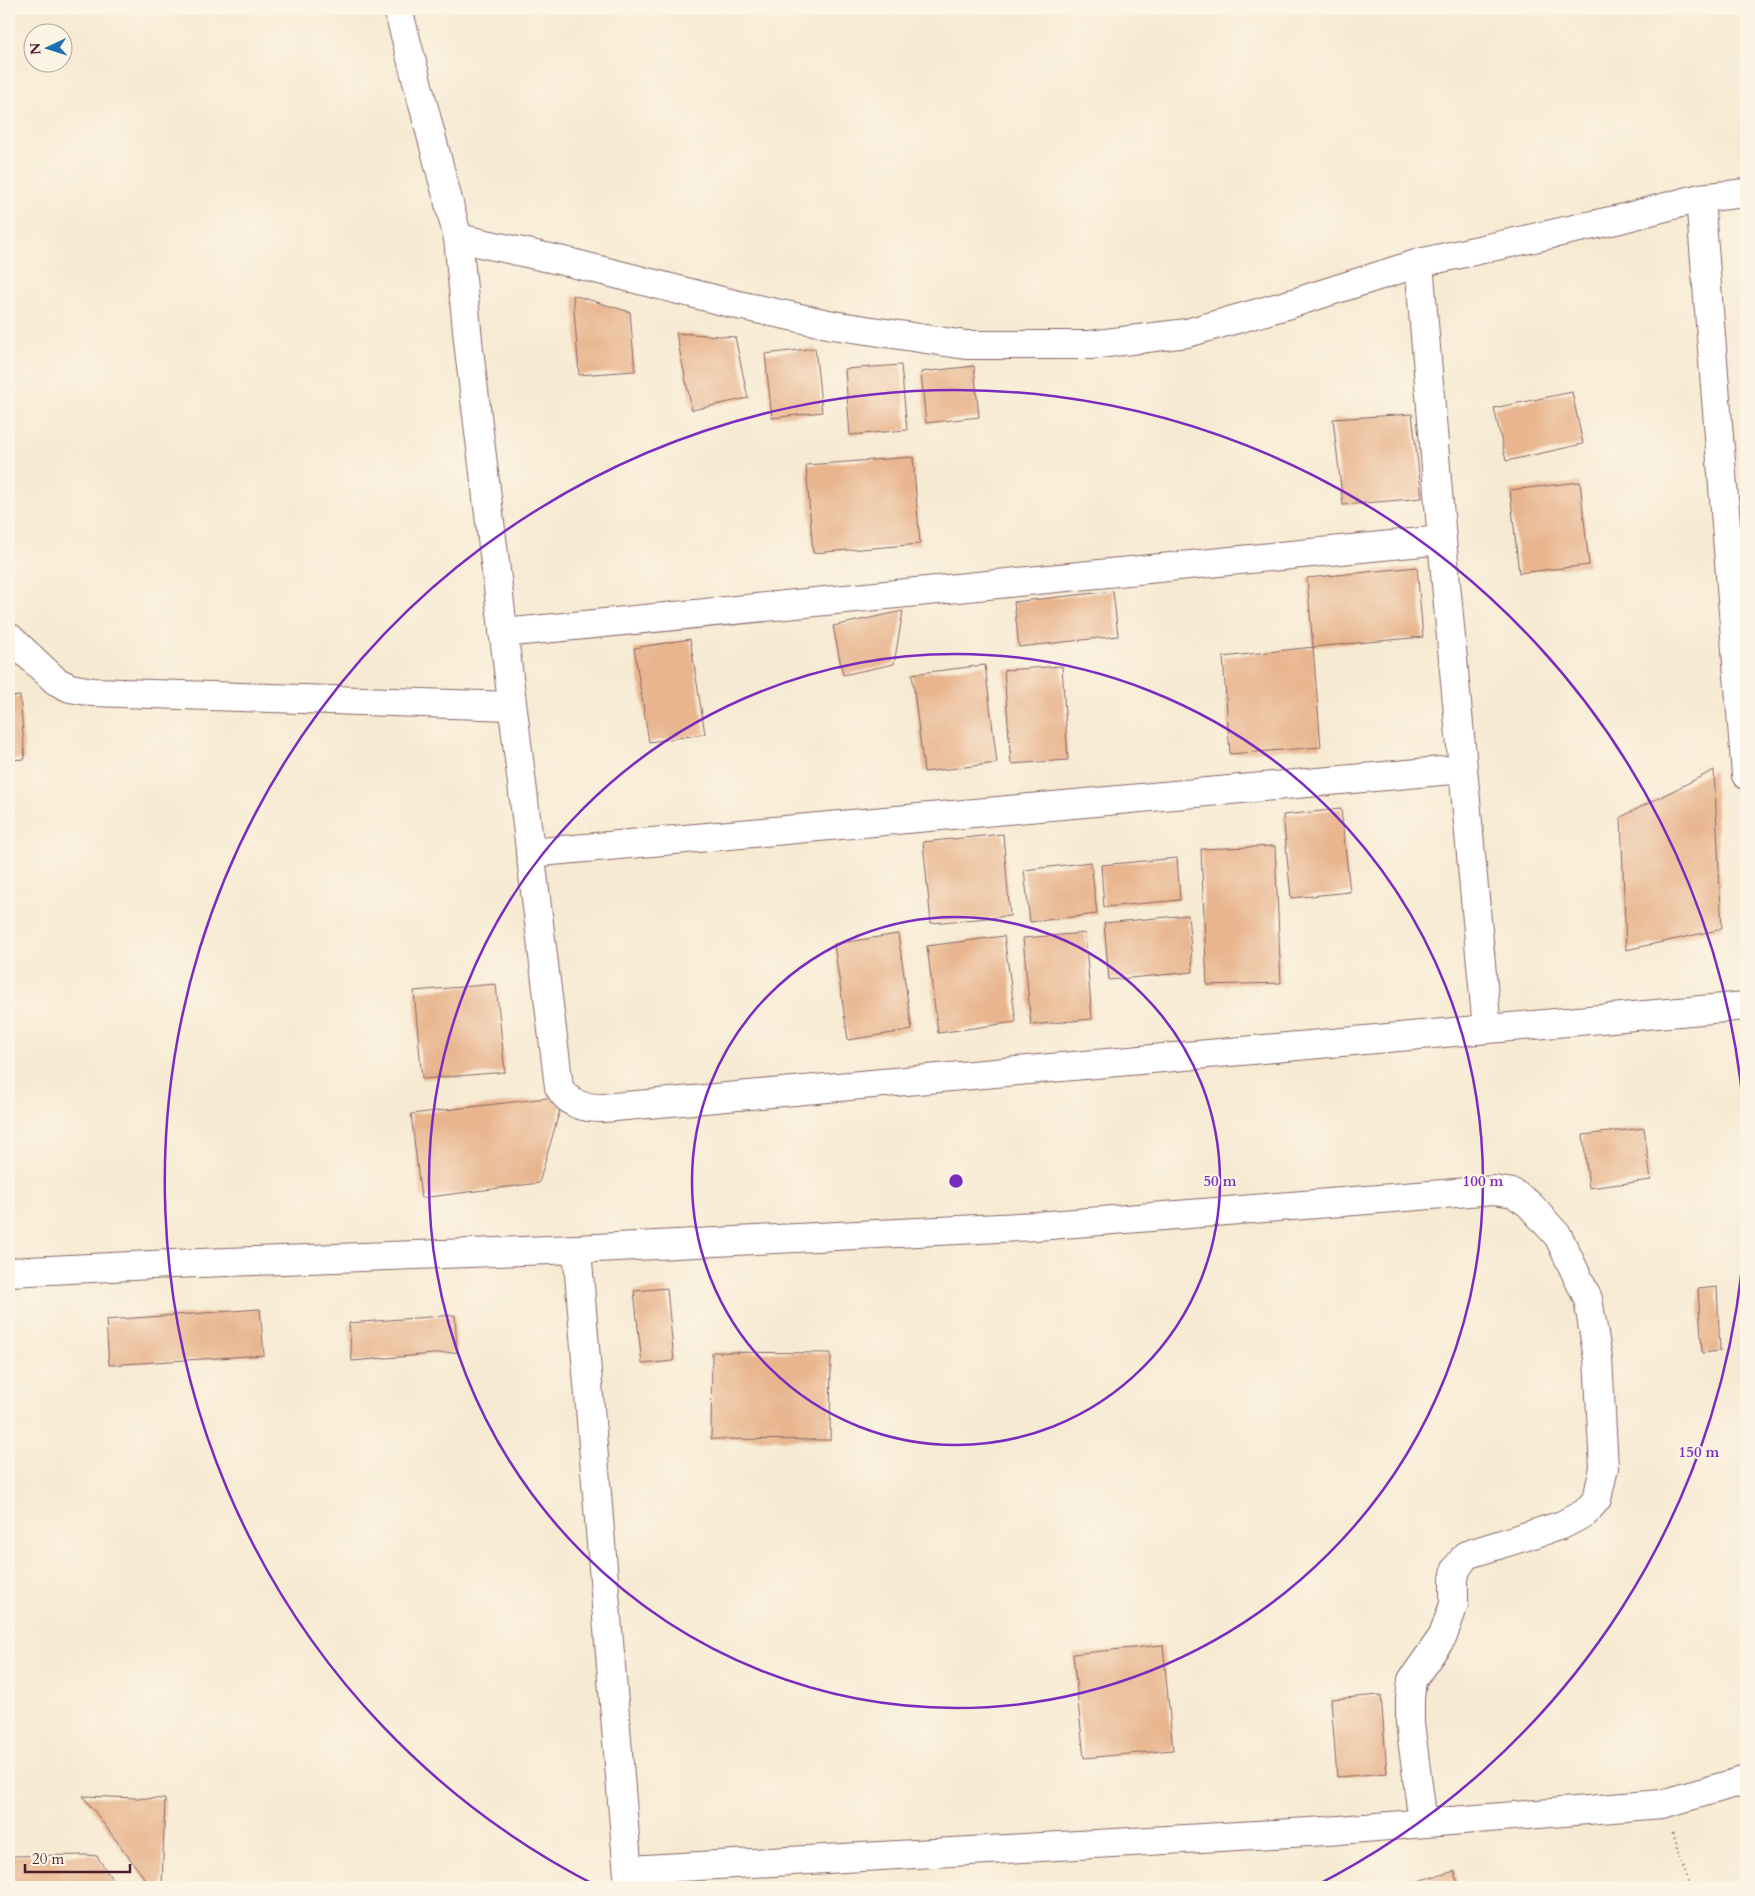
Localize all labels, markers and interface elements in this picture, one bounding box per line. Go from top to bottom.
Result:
north arrow [22,22,72,72]
text: N [26,42,45,56]
text: 50 m [1203,1171,1237,1191]
text: 100 m [1463,1171,1504,1191]
centre of rings [947,1172,965,1190]
text: 150 m [1679,1442,1720,1462]
scale bar [25,1841,130,1873]
text: 20 m [32,1849,64,1869]

